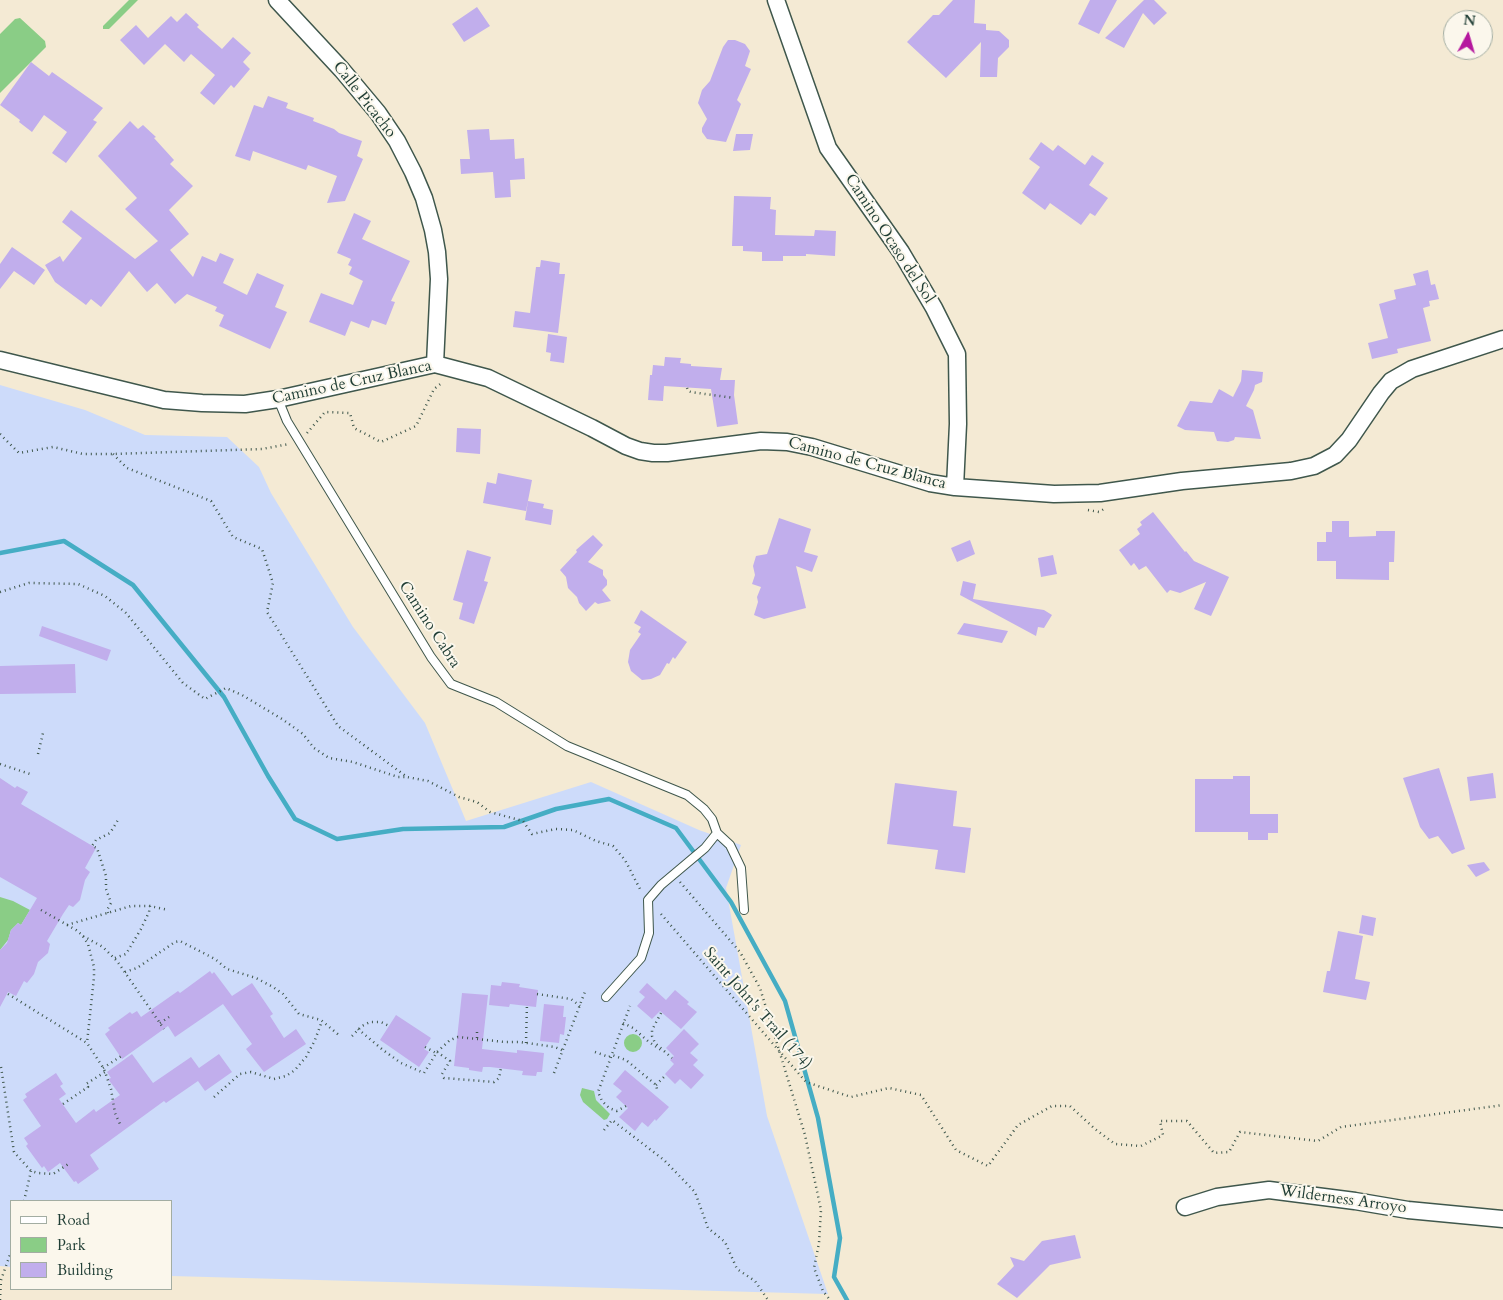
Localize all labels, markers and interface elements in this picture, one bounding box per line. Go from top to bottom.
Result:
north arrow [1443,10,1493,60]
text: N [1462,10,1477,31]
street label: Calle Picacho [328,58,400,142]
street label: Camino Ocaso del Sol [840,171,938,307]
street label: Camino de Cruz Blanca [270,357,434,409]
street label: Camino de Cruz Blanca [786,434,948,494]
street label: Camino Cabra [394,578,464,672]
street label: Saint John's Trail (174) [699,944,815,1074]
street label: Wilderness Arroyo [1278,1182,1408,1218]
legend [10,1200,172,1290]
text: Road [57,1210,90,1230]
text: Park [57,1235,86,1255]
text: Building [57,1260,113,1280]

